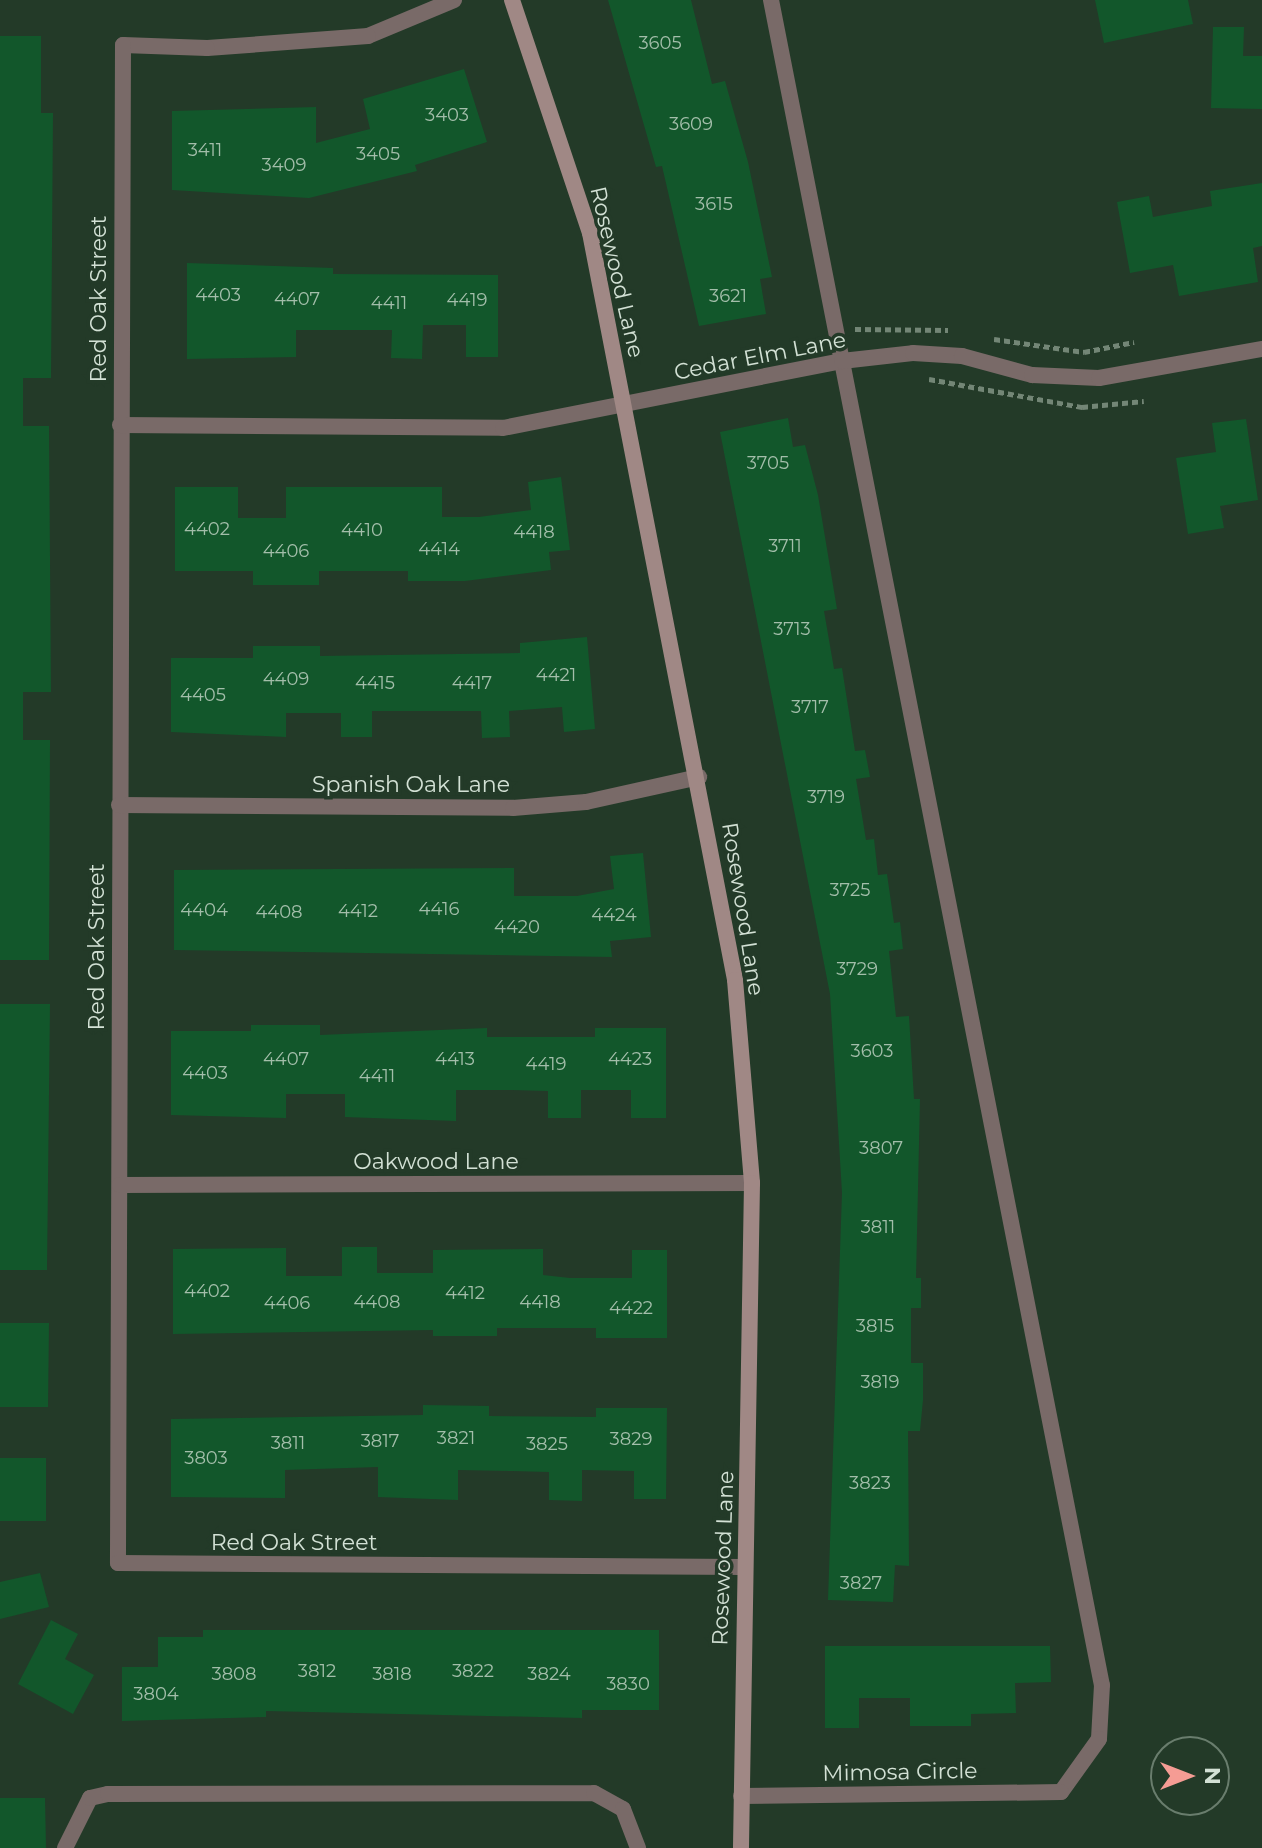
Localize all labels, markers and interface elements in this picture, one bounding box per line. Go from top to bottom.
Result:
house number: 3605 [638,32,682,54]
house number: 3403 [425,104,469,126]
house number: 3609 [669,113,713,135]
house number: 3411 [188,139,222,161]
house number: 3405 [356,143,400,165]
house number: 3409 [262,154,306,176]
street label: Rosewood Lane [584,184,650,360]
house number: 3615 [695,193,733,215]
street label: Red Oak Street [86,216,112,382]
house number: 4403 [195,284,241,306]
house number: 3621 [709,285,747,307]
house number: 4407 [274,288,320,310]
house number: 4419 [447,289,487,311]
house number: 4411 [371,292,407,314]
street label: Cedar Elm Lane [672,326,848,386]
house number: 3705 [747,452,789,474]
house number: 4402 [184,518,230,540]
house number: 4410 [341,519,383,541]
house number: 4418 [513,521,555,543]
house number: 3711 [768,535,802,557]
house number: 4414 [418,538,460,560]
house number: 4406 [263,540,309,562]
house number: 3713 [773,618,811,640]
house number: 4421 [536,664,576,686]
house number: 4409 [263,668,309,690]
house number: 4415 [355,672,395,694]
house number: 4417 [452,672,492,694]
house number: 4405 [180,684,226,706]
house number: 3717 [791,696,829,718]
street label: Spanish Oak Lane [312,772,510,798]
house number: 3719 [807,786,845,808]
street label: Rosewood Lane [716,821,770,997]
street label: Red Oak Street [84,864,110,1030]
house number: 3725 [830,879,870,901]
house number: 4416 [419,898,459,920]
house number: 4404 [180,899,228,921]
house number: 4412 [338,900,378,922]
house number: 4408 [255,901,303,923]
house number: 4424 [591,904,637,926]
house number: 4420 [494,916,540,938]
house number: 3729 [836,958,878,980]
house number: 3603 [850,1040,894,1062]
house number: 4407 [263,1048,309,1070]
house number: 4413 [435,1048,475,1070]
house number: 4423 [608,1048,652,1070]
house number: 4419 [526,1053,566,1075]
house number: 4403 [182,1062,228,1084]
house number: 4411 [359,1065,395,1087]
house number: 3807 [859,1137,903,1159]
street label: Oakwood Lane [353,1149,519,1175]
house number: 3811 [861,1216,895,1238]
house number: 4402 [184,1280,230,1302]
house number: 4412 [445,1282,485,1304]
house number: 4408 [353,1291,401,1313]
house number: 4418 [519,1291,561,1313]
house number: 4406 [264,1292,310,1314]
house number: 4422 [609,1297,653,1319]
house number: 3815 [856,1315,894,1337]
house number: 3819 [860,1371,900,1393]
house number: 3821 [437,1427,475,1449]
house number: 3829 [610,1428,652,1450]
house number: 3817 [361,1430,399,1452]
house number: 3811 [271,1432,305,1454]
house number: 3825 [526,1433,568,1455]
house number: 3803 [184,1447,228,1469]
street label: Rosewood Lane [707,1470,739,1646]
house number: 3823 [849,1472,891,1494]
street label: Red Oak Street [211,1530,377,1556]
house number: 3827 [840,1572,882,1594]
house number: 3812 [298,1660,336,1682]
house number: 3822 [452,1660,494,1682]
house number: 3808 [211,1663,257,1685]
house number: 3818 [372,1663,412,1685]
house number: 3824 [527,1663,571,1685]
house number: 3830 [606,1673,650,1695]
house number: 3804 [133,1683,179,1705]
north arrow [1150,1736,1230,1816]
street label: Mimosa Circle [822,1757,978,1787]
text: N [1199,1767,1226,1785]

